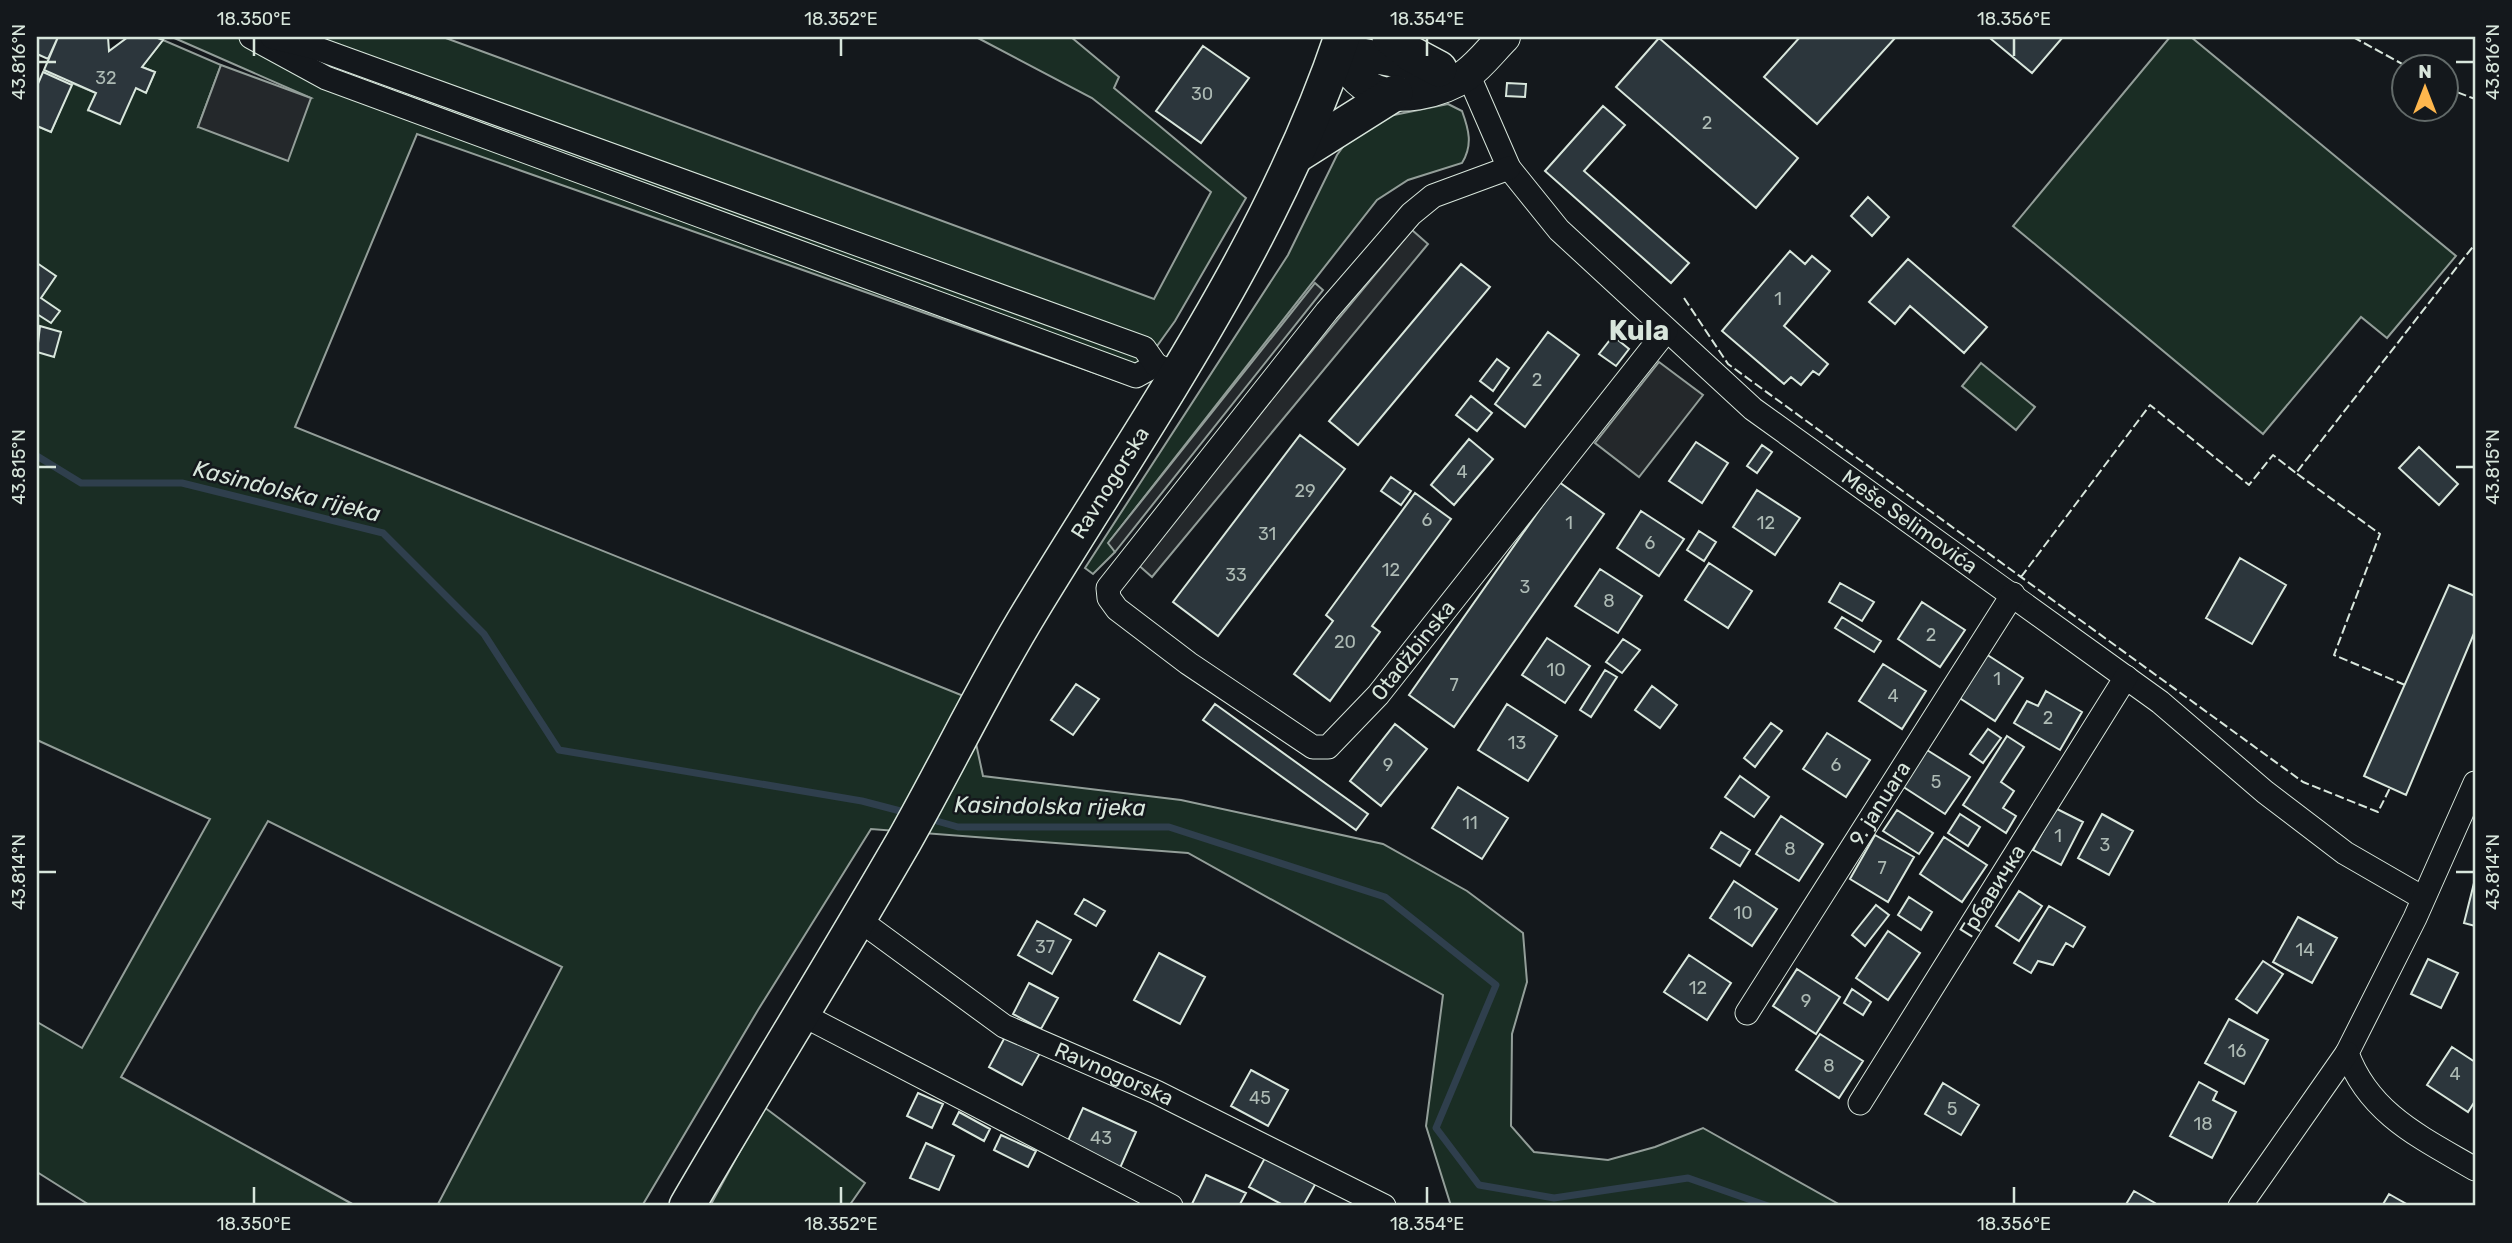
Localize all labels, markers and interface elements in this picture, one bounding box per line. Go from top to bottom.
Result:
text: 18.350°E [217,8,291,30]
text: 18.352°E [804,8,878,30]
text: 18.354°E [1390,8,1464,30]
text: 18.356°E [1977,8,2051,30]
text: 43.816°N [8,24,30,100]
text: 43.816°N [2482,24,2504,100]
north arrow [2390,52,2460,122]
text: N [2418,60,2432,83]
house number: 32 [95,67,117,89]
house number: 30 [1191,83,1213,105]
house number: 2 [1702,112,1712,134]
house number: 1 [1774,288,1782,310]
district label: Kula [1609,314,1669,347]
house number: 2 [1532,369,1542,391]
street label: Ravnogorska [1065,422,1154,543]
text: 43.815°N [8,429,30,505]
text: 43.815°N [2482,429,2504,505]
water label: Kasindolska rijeka [190,454,384,528]
house number: 4 [1456,461,1468,483]
street label: Meše Selimovića [1837,464,1983,579]
house number: 29 [1294,480,1316,502]
house number: 6 [1422,509,1433,531]
house number: 1 [1565,512,1573,534]
house number: 12 [1757,512,1775,534]
house number: 31 [1258,523,1276,545]
house number: 6 [1645,532,1656,554]
house number: 12 [1382,559,1400,581]
house number: 33 [1225,564,1247,586]
house number: 3 [1520,576,1530,598]
house number: 8 [1603,590,1615,612]
street label: Otadžbinska [1366,595,1460,705]
house number: 2 [1926,624,1936,646]
house number: 20 [1334,631,1356,653]
house number: 10 [1546,659,1566,681]
house number: 1 [1993,668,2001,690]
house number: 7 [1449,674,1459,696]
house number: 4 [1887,685,1899,707]
house number: 2 [2043,707,2053,729]
house number: 13 [1508,732,1526,754]
house number: 9 [1383,754,1393,776]
house number: 6 [1831,754,1842,776]
street label: 9. januara [1844,757,1915,850]
house number: 5 [1931,771,1941,793]
water label: Kasindolska rijeka [954,790,1146,822]
house number: 11 [1462,812,1478,834]
house number: 1 [2054,825,2062,847]
text: 43.814°N [8,834,30,910]
house number: 3 [2100,834,2110,856]
text: 43.814°N [2482,834,2504,910]
house number: 8 [1784,838,1796,860]
street label: Грбавичка [1954,840,2030,942]
house number: 7 [1877,857,1887,879]
house number: 10 [1733,902,1753,924]
house number: 37 [1035,936,1055,958]
house number: 14 [2296,939,2314,961]
house number: 12 [1689,977,1707,999]
house number: 9 [1801,990,1811,1012]
street label: Ravnogorska [1051,1037,1178,1111]
house number: 16 [2228,1040,2246,1062]
house number: 8 [1823,1055,1835,1077]
house number: 4 [2449,1063,2461,1085]
house number: 45 [1249,1087,1271,1109]
house number: 5 [1947,1098,1957,1120]
house number: 18 [2193,1113,2213,1135]
house number: 43 [1090,1127,1112,1149]
text: 18.350°E [217,1213,291,1235]
text: 18.352°E [804,1213,878,1235]
text: 18.354°E [1390,1213,1464,1235]
text: 18.356°E [1977,1213,2051,1235]

